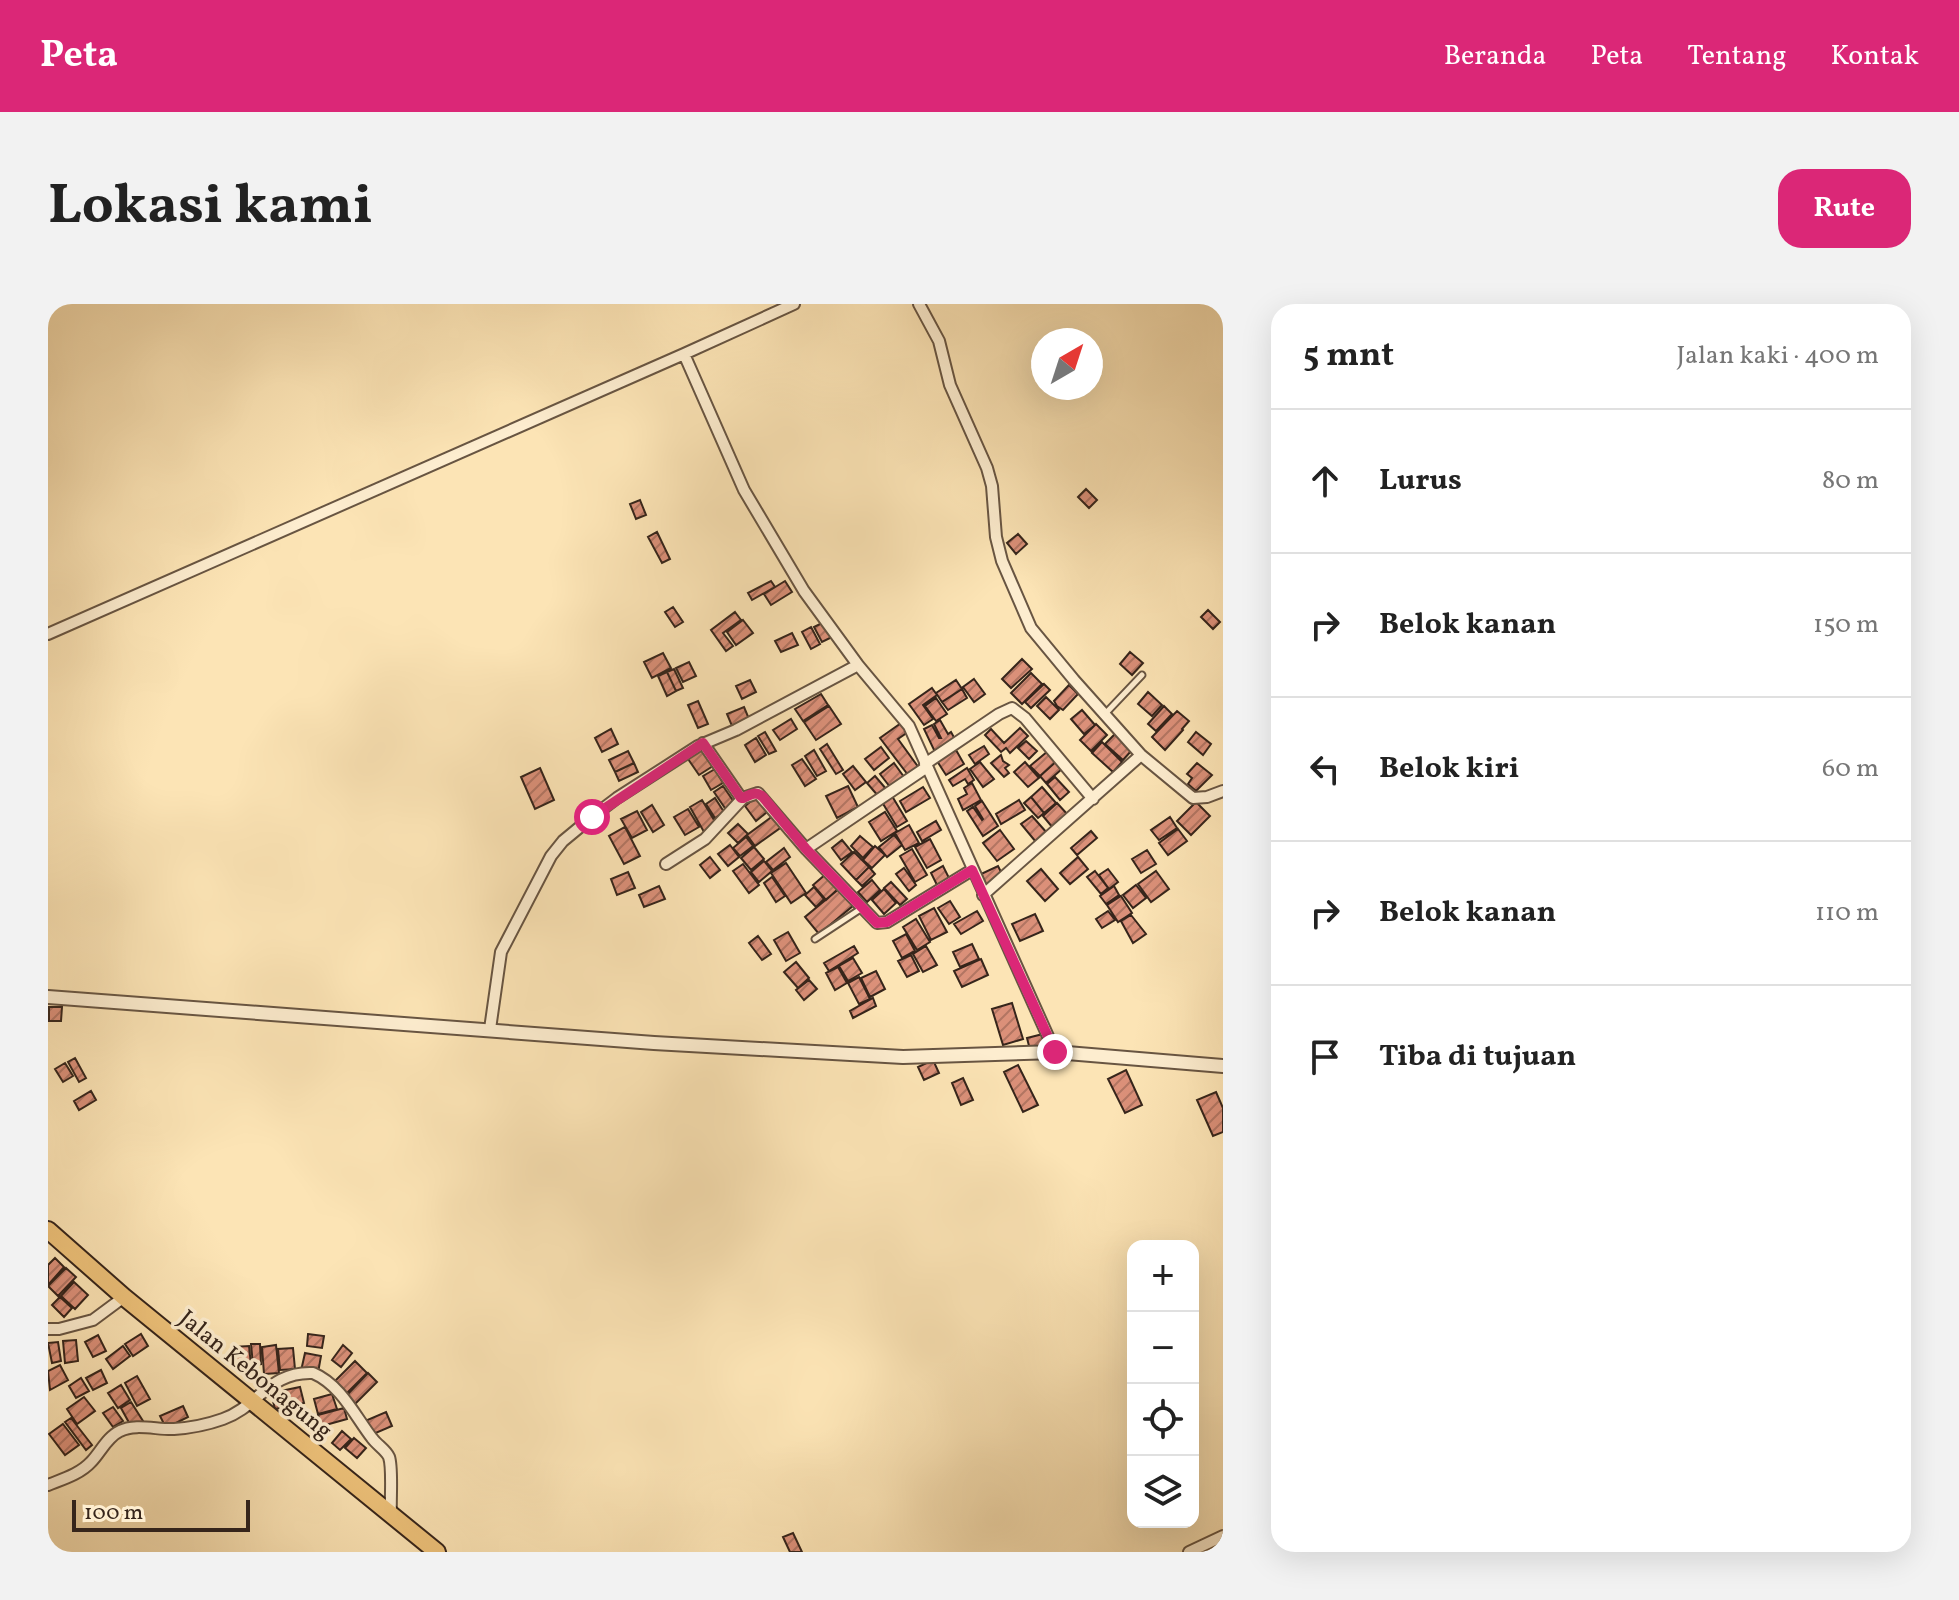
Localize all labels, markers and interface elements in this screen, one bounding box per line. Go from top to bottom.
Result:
text: Peta [40,30,118,83]
text: Beranda [1444,37,1547,76]
text: Peta [1591,37,1643,76]
text: Tentang [1687,37,1786,76]
text: Kontak [1830,37,1919,76]
text: Lokasi kami [48,169,373,247]
button: Rute [1778,169,1911,248]
north arrow [1031,328,1103,400]
text: 5 mnt [1303,333,1394,380]
text: Jalan kaki · 400 m [1676,338,1879,374]
icon: ahead [1303,459,1347,503]
text: Lurus [1379,460,1462,502]
text: 80 m [1822,463,1879,499]
icon: right [1303,603,1347,647]
text: Belok kanan [1379,604,1556,646]
text: 150 m [1813,607,1879,643]
icon: left [1303,747,1347,791]
text: Belok kiri [1379,748,1519,790]
text: 60 m [1822,751,1879,787]
route start [574,799,610,835]
icon: right [1303,891,1347,935]
text: Belok kanan [1379,892,1556,934]
text: 110 m [1815,895,1879,931]
route end [1037,1034,1073,1070]
icon: arrive [1303,1035,1347,1079]
text: Tiba di tujuan [1379,1036,1576,1078]
map controls [1127,1240,1199,1528]
button: + [1127,1240,1199,1312]
street label: Jalan Kebonagung [170,1303,339,1448]
button: − [1127,1312,1199,1384]
button: locate [1127,1384,1199,1456]
button: layers [1127,1456,1199,1528]
scale bar [72,1496,250,1532]
text: 100 m [84,1498,143,1529]

